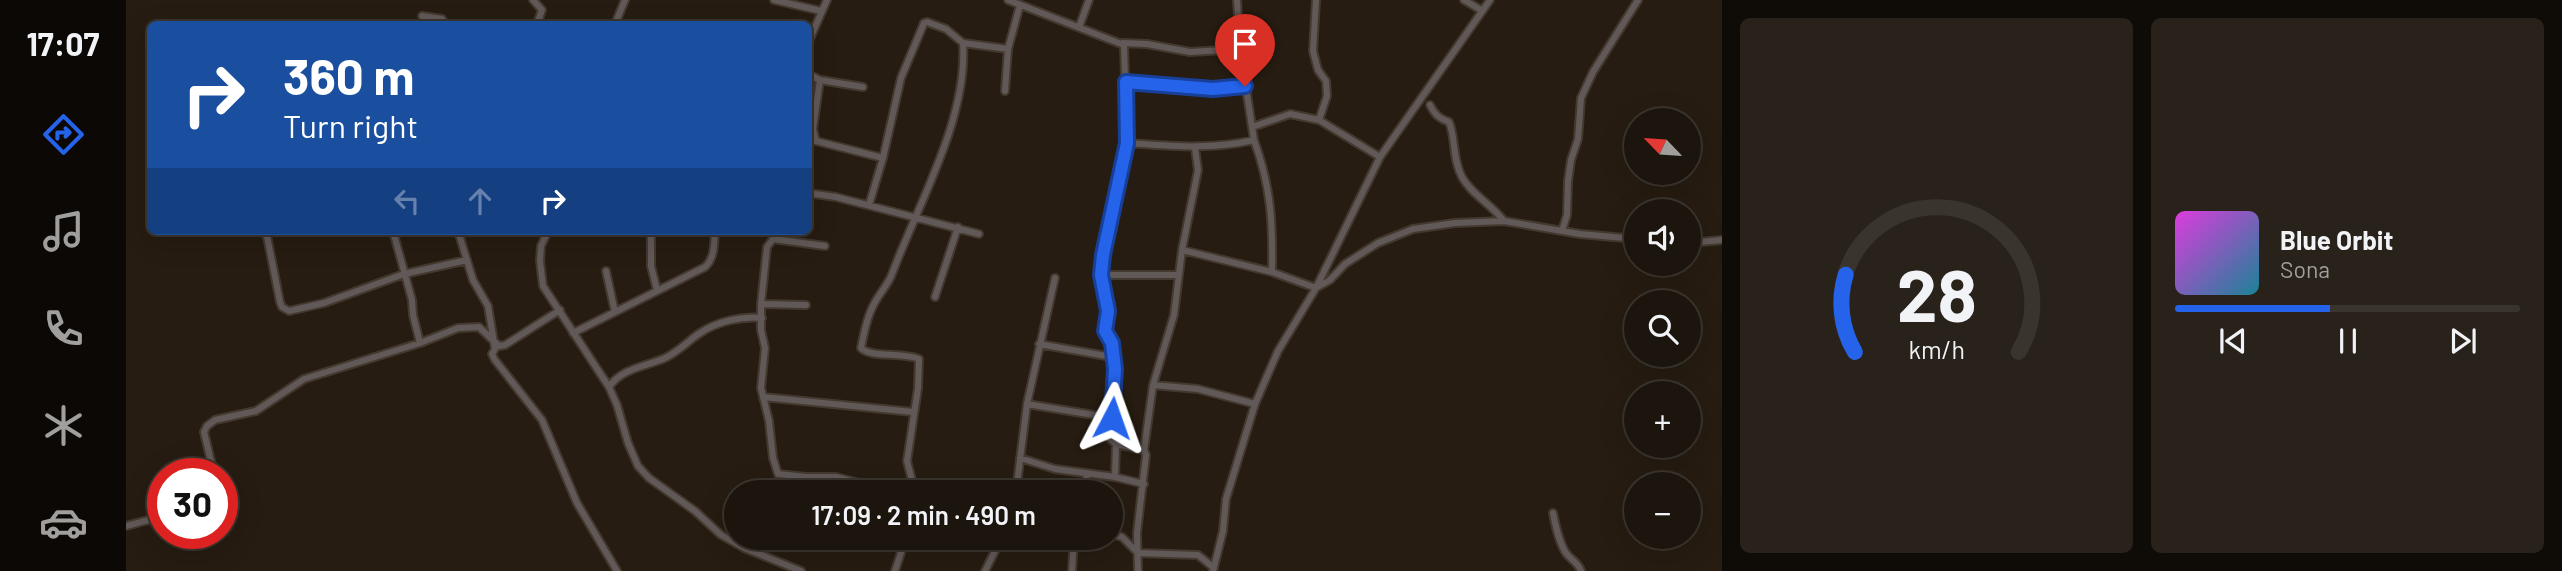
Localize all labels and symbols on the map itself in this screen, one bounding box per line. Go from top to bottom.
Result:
pin [1215,14,1275,86]
north arrow [1624,108,1701,186]
position arrow [1075,381,1149,455]
speed limit sign: 30 [147,458,238,549]

